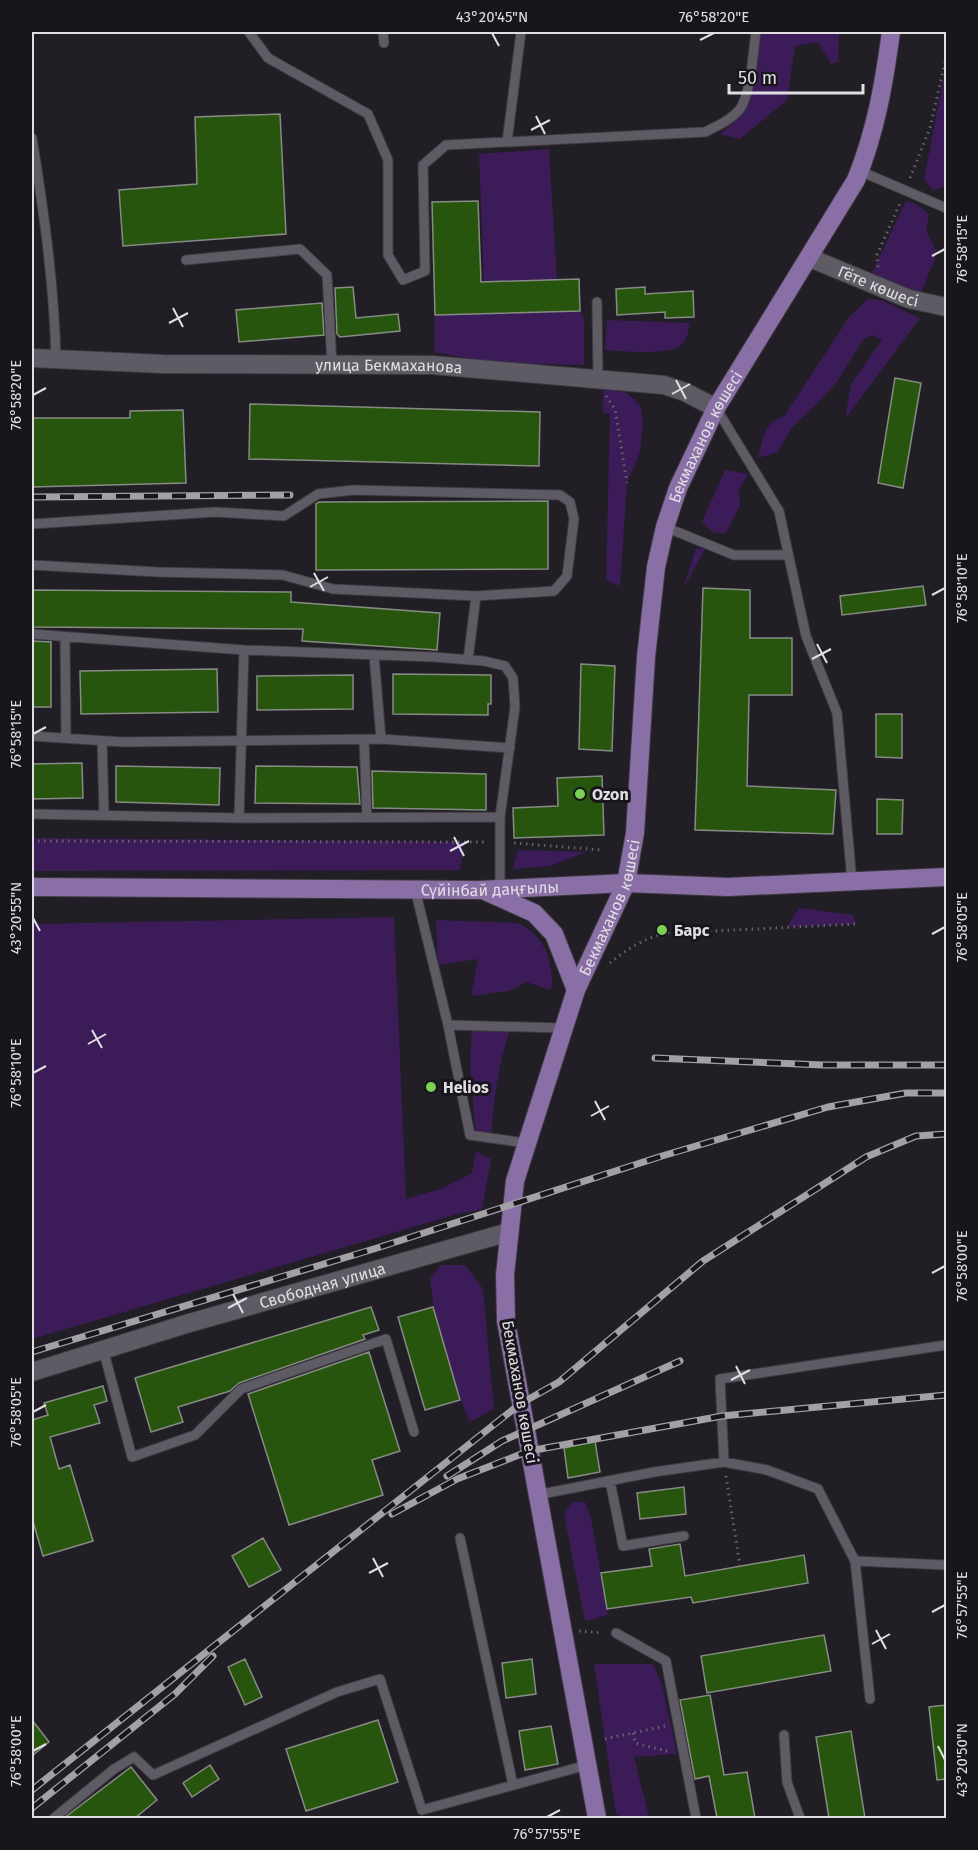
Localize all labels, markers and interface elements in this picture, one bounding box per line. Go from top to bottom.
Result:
text: 43°20'45"N [456,8,528,26]
text: 76°58'20"E [679,8,749,26]
scale bar [729,57,862,95]
text: 50 m [738,67,777,89]
text: 76°58'15"E [953,215,971,283]
street label: Гёте көшесі [835,261,921,310]
street label: улица Бекмаханова [315,355,463,377]
text: 76°58'20"E [7,360,25,430]
street label: Бекмаханов көшесі [664,367,746,505]
text: 76°58'10"E [953,553,971,623]
text: 76°58'15"E [7,700,25,768]
place label: Ozon [592,785,629,804]
marker: Ozon [573,787,587,801]
street label: Бекмаханов көшесі [575,838,643,979]
street label: Сүйінбай даңғылы [421,877,560,900]
text: 43°20'55"N [7,882,25,954]
text: 76°58'05"E [953,892,971,962]
place label: Барс [674,921,710,940]
marker: Барс [655,923,669,937]
text: 76°58'10"E [7,1038,25,1108]
place label: Helios [443,1078,489,1097]
marker: Helios [424,1080,438,1094]
text: 76°58'00"E [953,1230,971,1302]
street label: Свободная улица [257,1258,388,1312]
street label: Бекмаханов көшесі [498,1319,542,1465]
text: 76°58'05"E [7,1377,25,1447]
text: 76°57'55"E [953,1571,971,1639]
text: 76°58'00"E [7,1715,25,1787]
text: 43°20'50"N [953,1723,971,1797]
text: 76°57'55"E [513,1825,581,1843]

